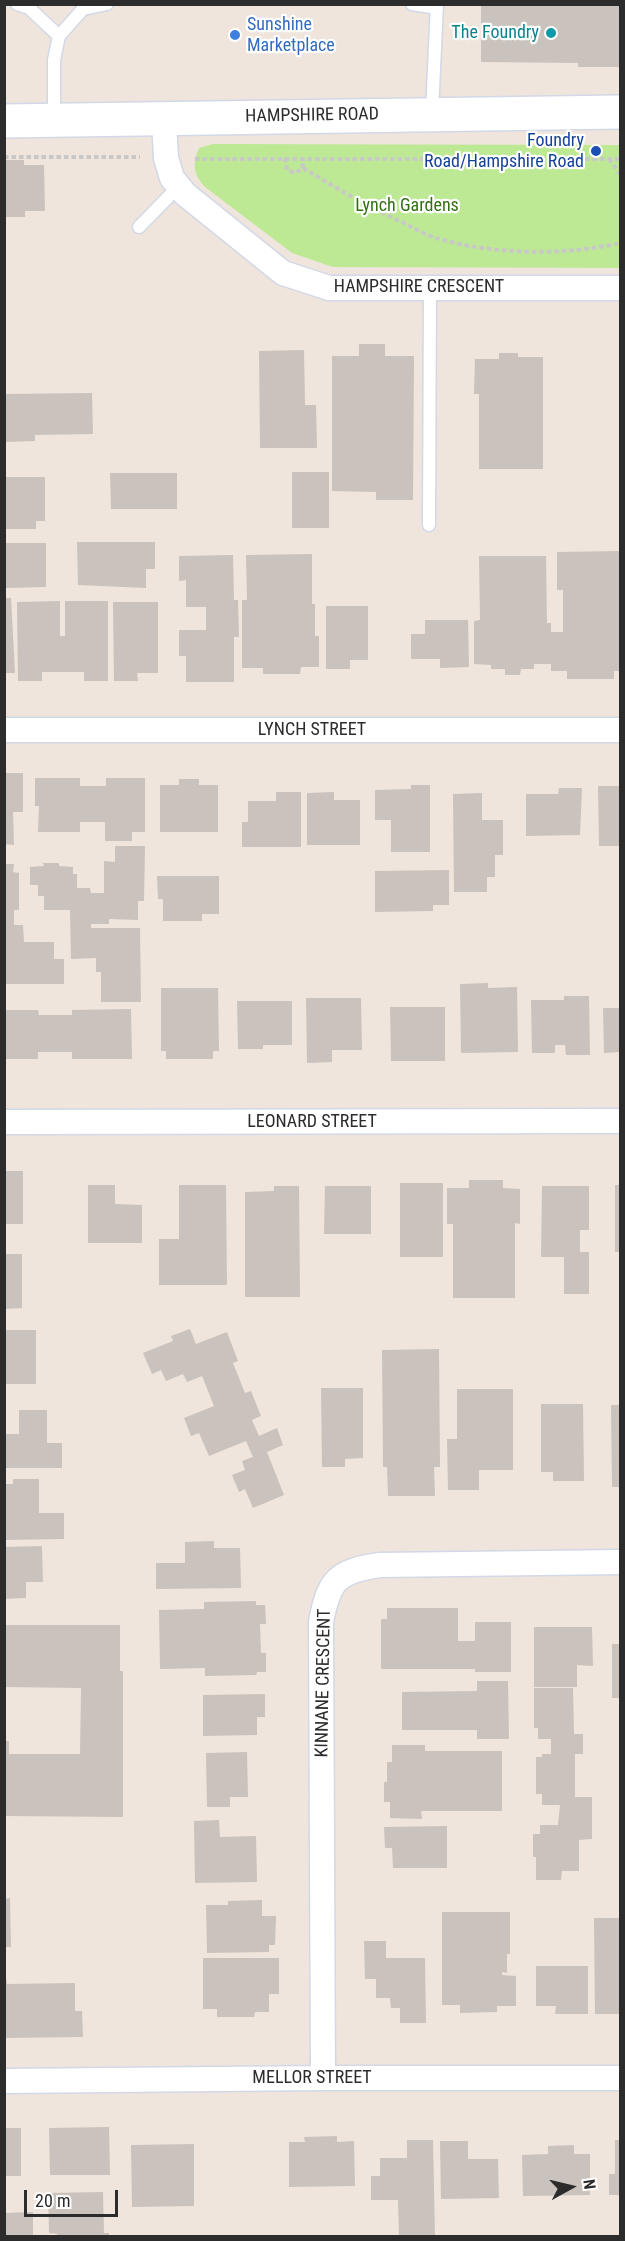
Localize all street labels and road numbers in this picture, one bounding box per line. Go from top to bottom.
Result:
street label: HAMPSHIRE ROAD [245,104,379,128]
street label: HAMPSHIRE CRESCENT [334,276,504,298]
street label: LYNCH STREET [258,719,366,741]
street label: LEONARD STREET [247,1111,377,1133]
street label: KINNANE CRESCENT [312,1608,336,1758]
street label: MELLOR STREET [252,2067,372,2089]

